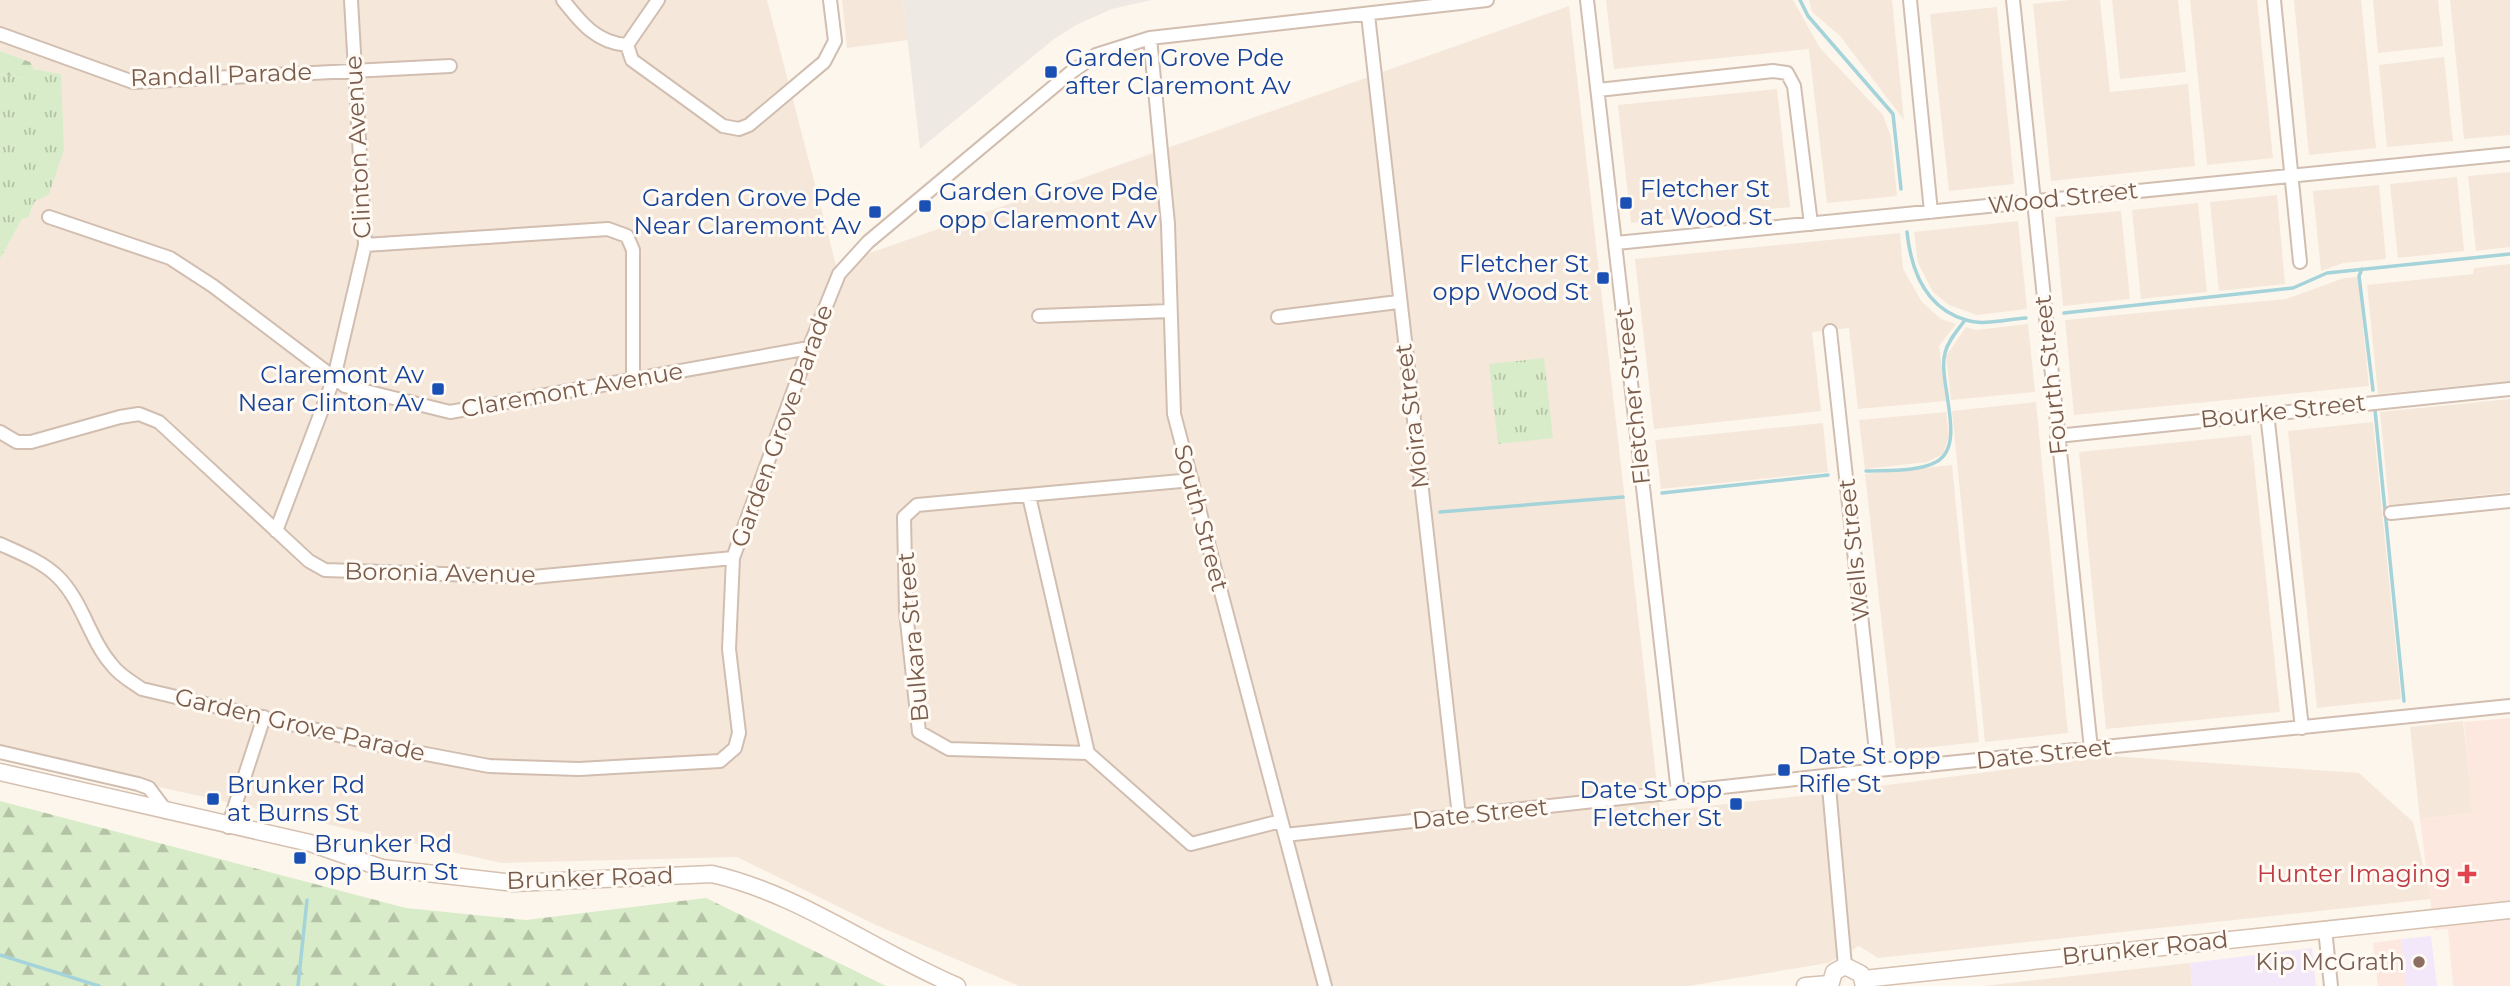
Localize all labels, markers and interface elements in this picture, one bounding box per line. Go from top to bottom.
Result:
place label: Garden Grove Pde after Claremont Av [1065,43,1291,100]
street label: Clinton Avenue [338,55,377,239]
street label: Randall Parade [130,57,312,92]
marker: Garden Grove Pde after Claremont Av [1043,64,1059,80]
place label: Fletcher St at Wood St [1640,174,1773,231]
street label: Wood Street [1987,175,2140,220]
place label: Garden Grove Pde opp Claremont Av [939,177,1158,234]
place label: Garden Grove Pde Near Claremont Av [633,183,861,240]
marker: Fletcher St at Wood St [1618,195,1634,211]
marker: Garden Grove Pde opp Claremont Av [917,198,933,214]
marker: Garden Grove Pde Near Claremont Av [867,204,883,220]
place label: Fletcher St opp Wood St [1433,249,1589,306]
marker: Fletcher St opp Wood St [1595,270,1611,286]
street label: Fourth Street [2028,293,2073,457]
street label: Garden Grove Parade [724,301,839,551]
street label: Fletcher Street [1609,306,1656,486]
street label: Moira Street [1388,342,1435,490]
street label: Claremont Avenue [459,356,685,423]
place label: Claremont Av Near Clinton Av [238,360,424,417]
marker: Claremont Av Near Clinton Av [430,381,446,397]
street label: Bourke Street [2199,387,2367,434]
street label: South Street [1168,441,1235,595]
street label: Wells Street [1832,477,1875,623]
street label: Bulkara Street [891,551,934,723]
street label: Boronia Avenue [344,556,536,589]
street label: Garden Grove Parade [172,682,428,767]
street label: Date Street [1974,732,2114,775]
place label: Date St opp Rifle St [1798,741,1940,798]
marker: Date St opp Rifle St [1776,762,1792,778]
place label: Brunker Rd at Burns St [227,770,365,827]
place label: Date St opp Fletcher St [1580,775,1722,832]
marker: Brunker Rd at Burns St [205,791,221,807]
street label: Date Street [1410,792,1550,835]
marker: Date St opp Fletcher St [1728,796,1744,812]
place label: Brunker Rd opp Burn St [314,829,459,886]
marker: Brunker Rd opp Burn St [292,850,308,866]
place label: Hunter Imaging [2257,859,2451,888]
street label: Brunker Road [506,860,674,895]
marker: Hunter Imaging [2457,864,2477,884]
street label: Brunker Road [2060,924,2230,971]
place label: Kip McGrath [2255,947,2405,976]
marker: Kip McGrath [2411,954,2427,970]

